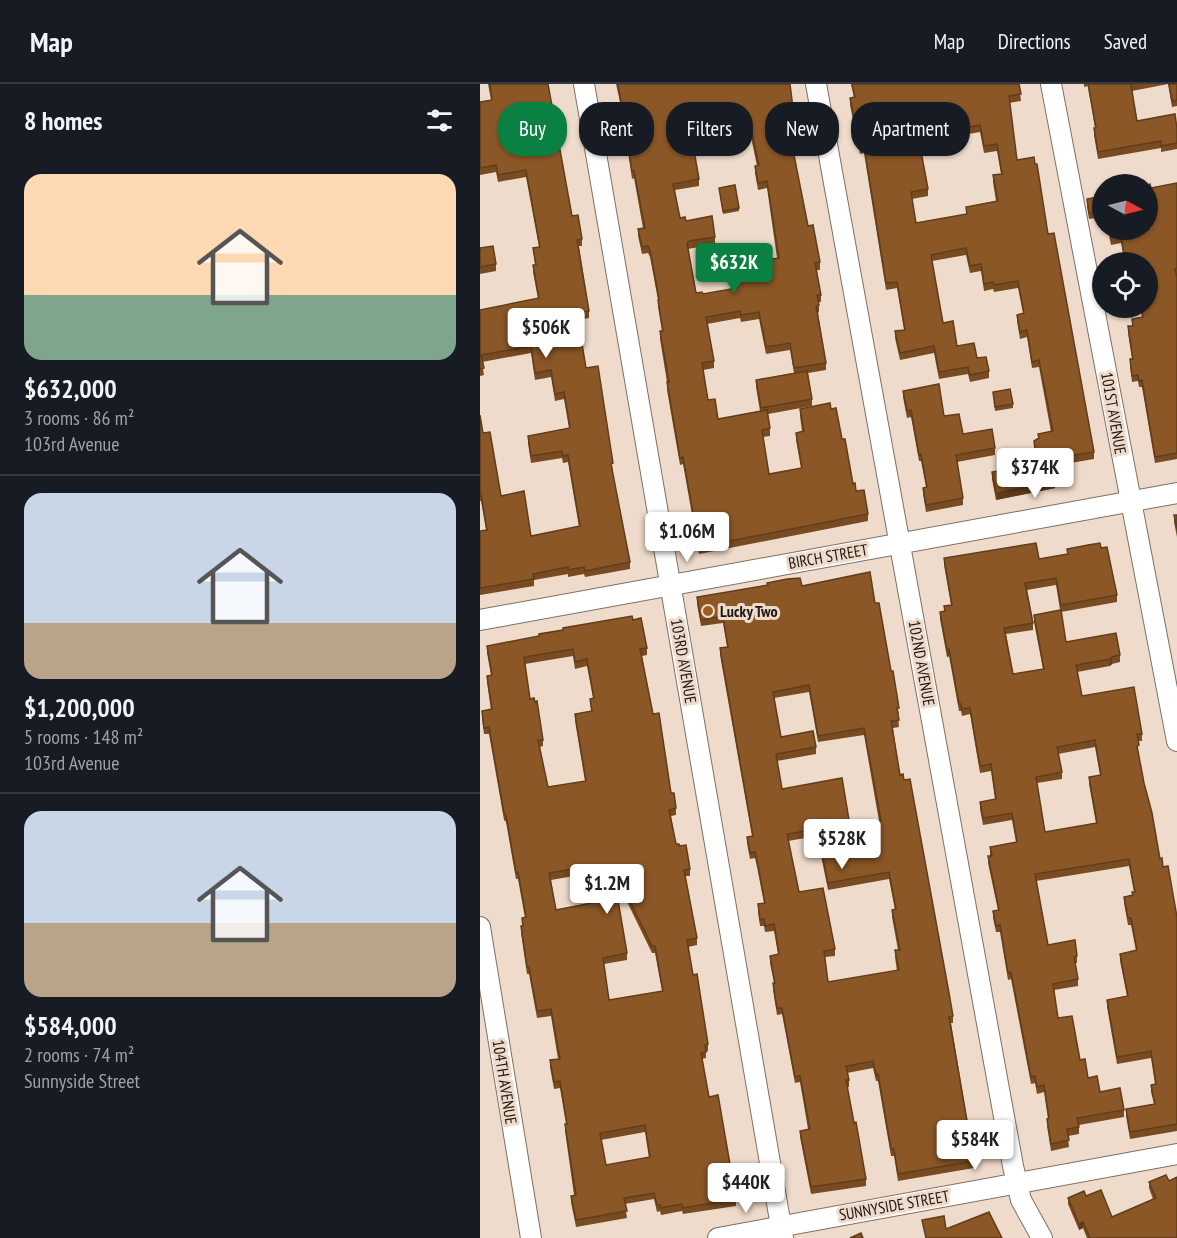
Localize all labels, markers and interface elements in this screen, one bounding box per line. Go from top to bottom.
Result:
text: Map [30,23,73,60]
text: Map [934,28,965,55]
text: Directions [998,28,1071,55]
text: Saved [1104,28,1147,55]
chip: Buy [498,102,567,156]
chip: Rent [579,102,654,156]
chip: Filters [666,102,753,156]
chip: New [765,102,839,156]
chip: Apartment [851,102,970,156]
text: 8 homes [24,104,102,137]
icon: filters [423,104,456,137]
north arrow [1092,174,1158,240]
map controls [1092,174,1158,318]
icon: home [186,213,294,321]
pin: $632K [692,243,776,294]
text: $632K [710,249,758,275]
button: locate [1092,252,1158,318]
pin: $506K [504,308,588,359]
text: $506K [522,314,570,340]
street label: 101ST AVENUE [1097,370,1131,456]
text: $632,000 [24,372,117,405]
text: 3 rooms · 86 m² [24,405,134,431]
text: 103rd Avenue [24,431,119,457]
pin: $374K [993,448,1077,499]
text: $374K [1011,454,1059,480]
pin: $1.06M [638,512,736,563]
text: $1.06M [659,518,715,544]
icon: home [186,532,294,640]
street label: BIRCH STREET [787,539,869,573]
place label: Lucky Two [720,601,778,621]
marker: Lucky Two [701,604,715,618]
street label: 103RD AVENUE [667,617,701,705]
street label: 102ND AVENUE [905,619,939,708]
text: $1,200,000 [24,691,135,724]
text: 5 rooms · 148 m² [24,724,143,750]
text: 103rd Avenue [24,750,119,776]
pin: $528K [800,819,884,870]
text: $528K [818,825,866,851]
icon: home [186,850,294,958]
pin: $1.2M [565,864,649,915]
text: $1.2M [584,870,630,896]
text: $584,000 [24,1009,117,1042]
street label: 104TH AVENUE [488,1038,522,1126]
text: 2 rooms · 74 m² [24,1042,134,1068]
text: Sunnyside Street [24,1068,140,1094]
pin: $584K [933,1120,1017,1171]
text: $584K [951,1126,999,1152]
pin: $440K [704,1163,788,1214]
text: $440K [722,1169,770,1195]
street label: SUNNYSIDE STREET [837,1185,951,1225]

